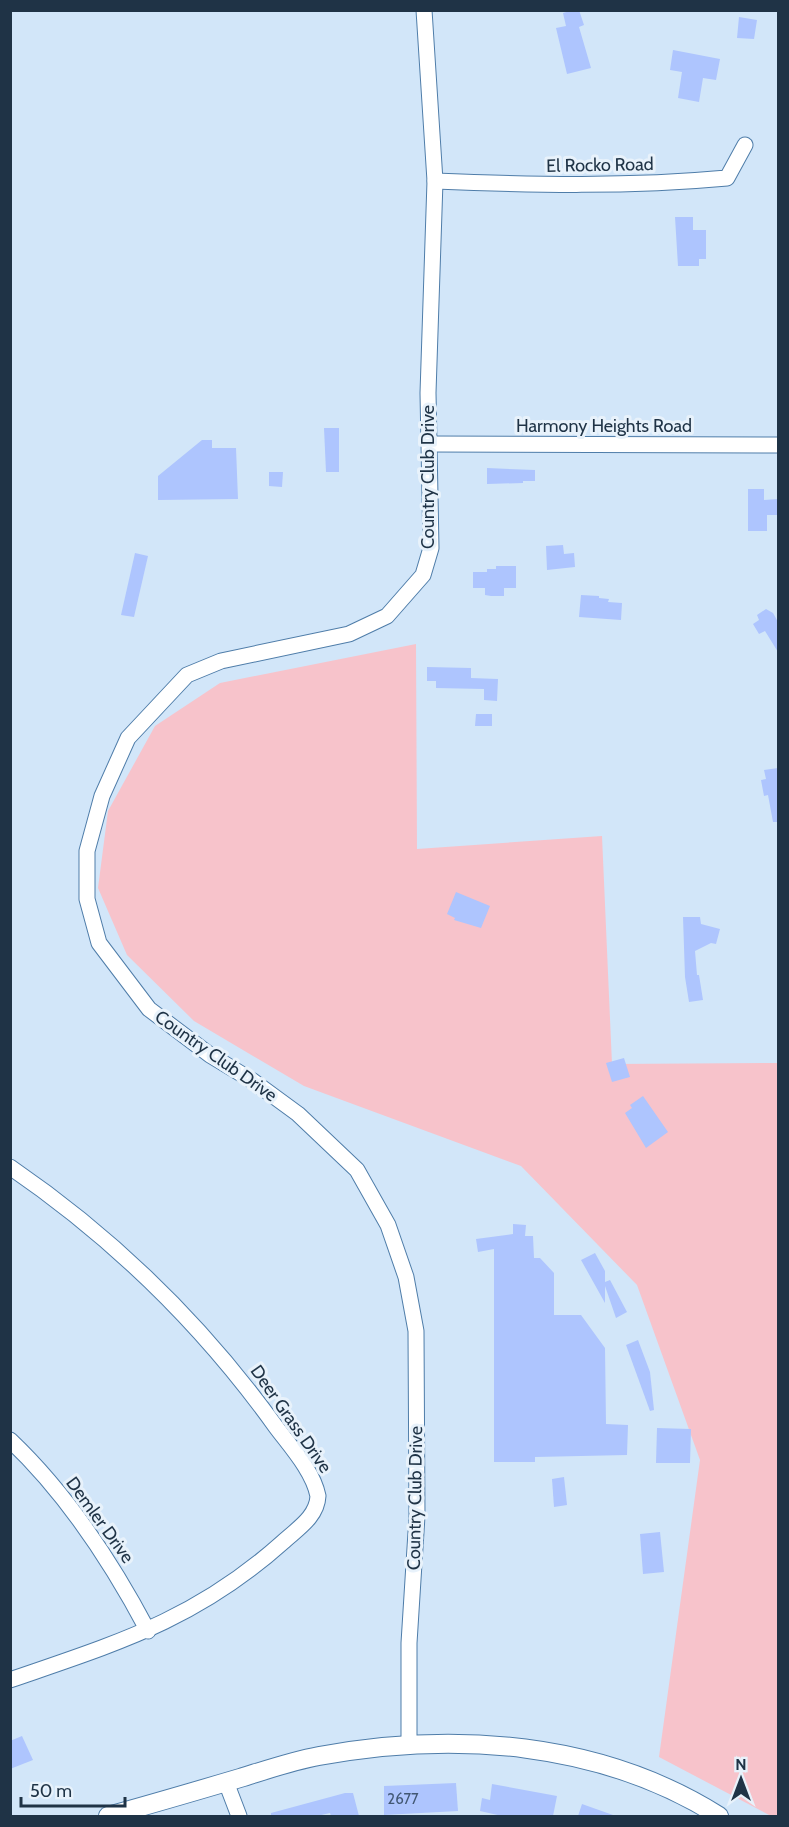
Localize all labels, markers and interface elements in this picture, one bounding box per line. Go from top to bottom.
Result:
street label: El Rocko Road [546,153,654,177]
street label: Country Club Drive [417,405,439,549]
street label: Harmony Heights Road [516,415,692,437]
street label: Country Club Drive [151,1006,281,1106]
street label: Deer Grass Drive [246,1361,336,1477]
street label: Country Club Drive [403,1426,427,1570]
street label: Demler Drive [61,1472,139,1568]
north arrow [711,1749,771,1809]
text: N [735,1755,747,1774]
scale bar [21,1770,124,1808]
text: 50 m [30,1780,72,1802]
house number: 2677 [387,1790,419,1808]

